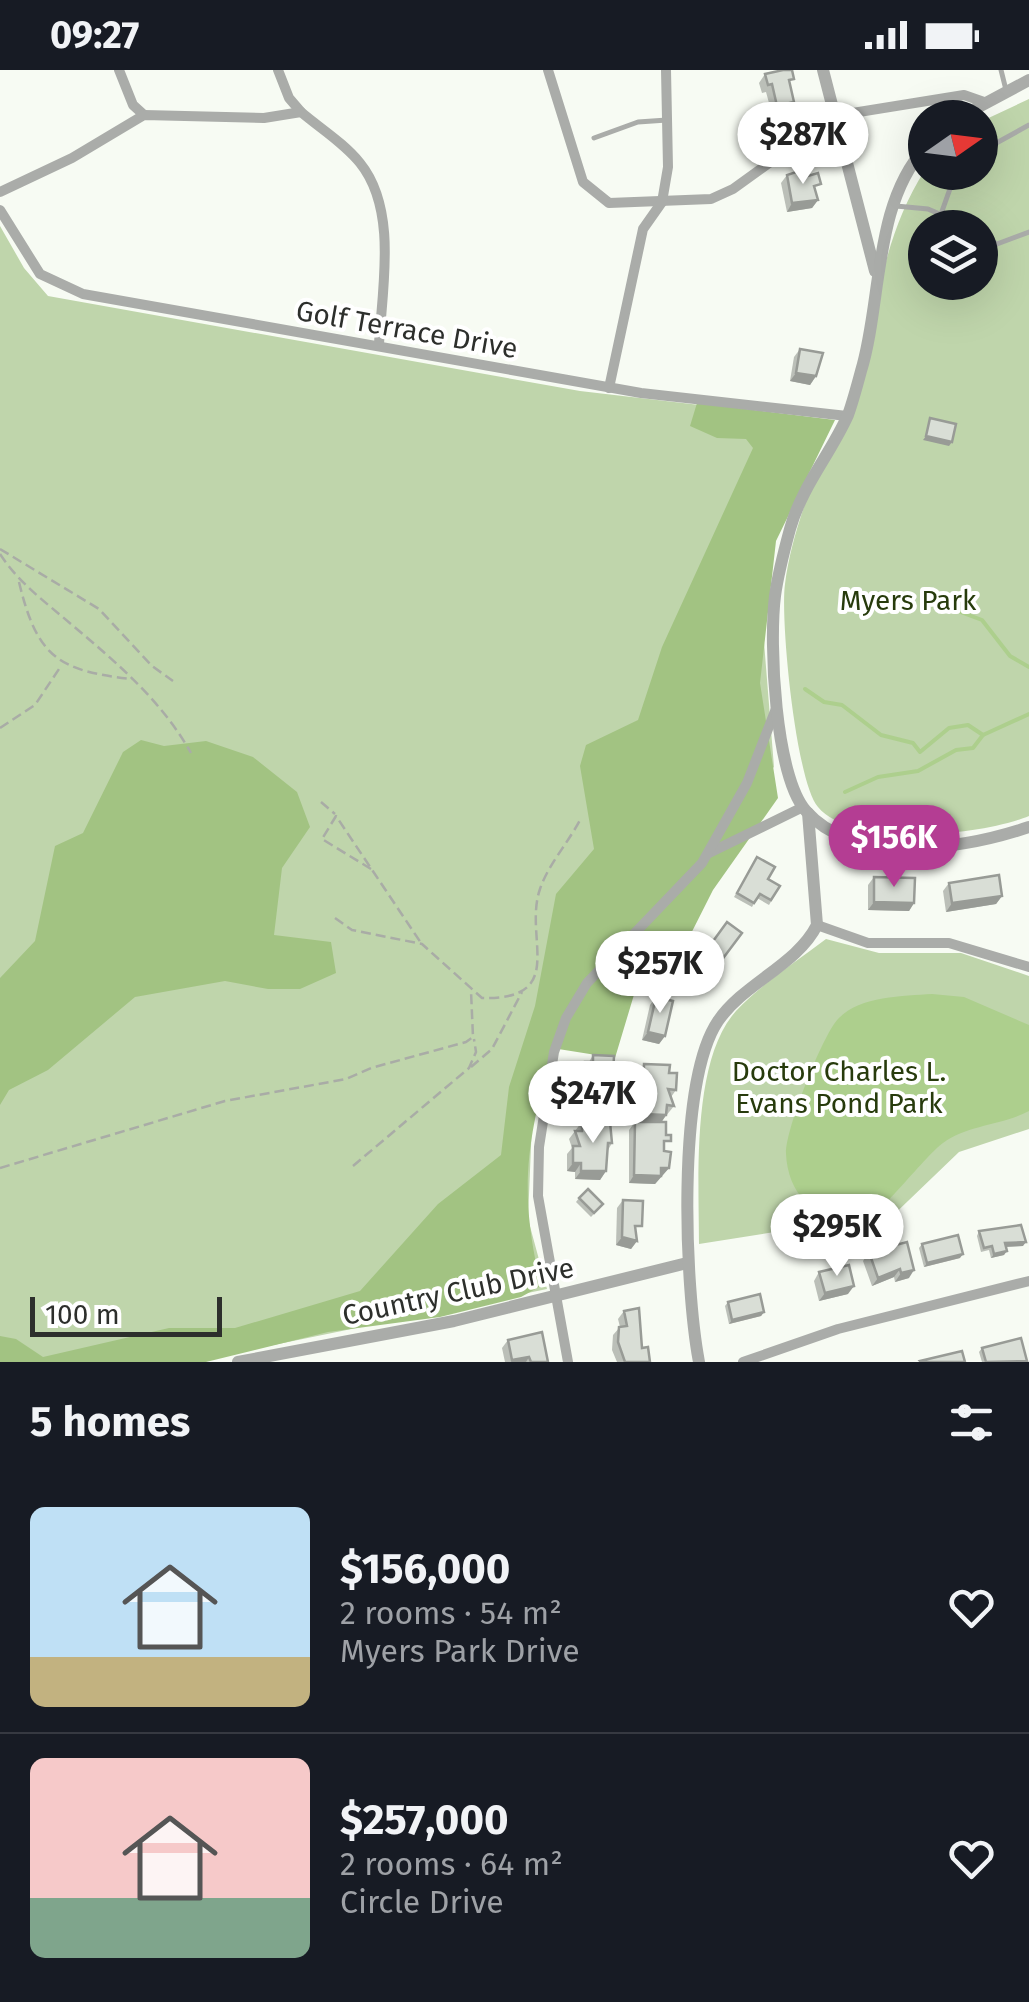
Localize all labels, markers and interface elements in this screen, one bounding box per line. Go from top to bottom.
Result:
text: 09:27 [50,12,139,58]
north arrow [908,100,998,190]
map controls [908,100,998,300]
pin: $287K [733,102,873,187]
text: $287K [759,115,847,153]
button: layers [908,210,998,300]
street label: Golf Terrace Drive [294,294,520,365]
park label: Myers Park [840,584,977,617]
pin: $156K [824,805,964,890]
text: $156K [851,818,937,856]
pin: $257K [590,931,730,1016]
text: $257K [617,944,703,982]
park label: Doctor Charles L. Evans Pond Park [732,1055,946,1120]
pin: $247K [523,1061,663,1146]
text: $247K [550,1074,636,1112]
pin: $295K [767,1194,907,1279]
text: $295K [793,1207,881,1245]
street label: Country Club Drive [339,1251,577,1332]
scale bar [30,1292,222,1336]
text: 100 m [45,1298,120,1331]
icon: filters [944,1395,999,1450]
text: 5 homes [30,1397,190,1447]
text: $156,000 [340,1544,510,1594]
icon: home [110,1547,230,1667]
icon: heart [944,1580,999,1635]
text: 2 rooms · 54 m² [340,1594,562,1632]
text: Myers Park Drive [340,1632,580,1670]
text: $257,000 [340,1795,509,1845]
icon: home [110,1798,230,1918]
icon: heart [944,1831,999,1886]
text: 2 rooms · 64 m² [340,1845,563,1883]
text: Circle Drive [340,1883,504,1921]

